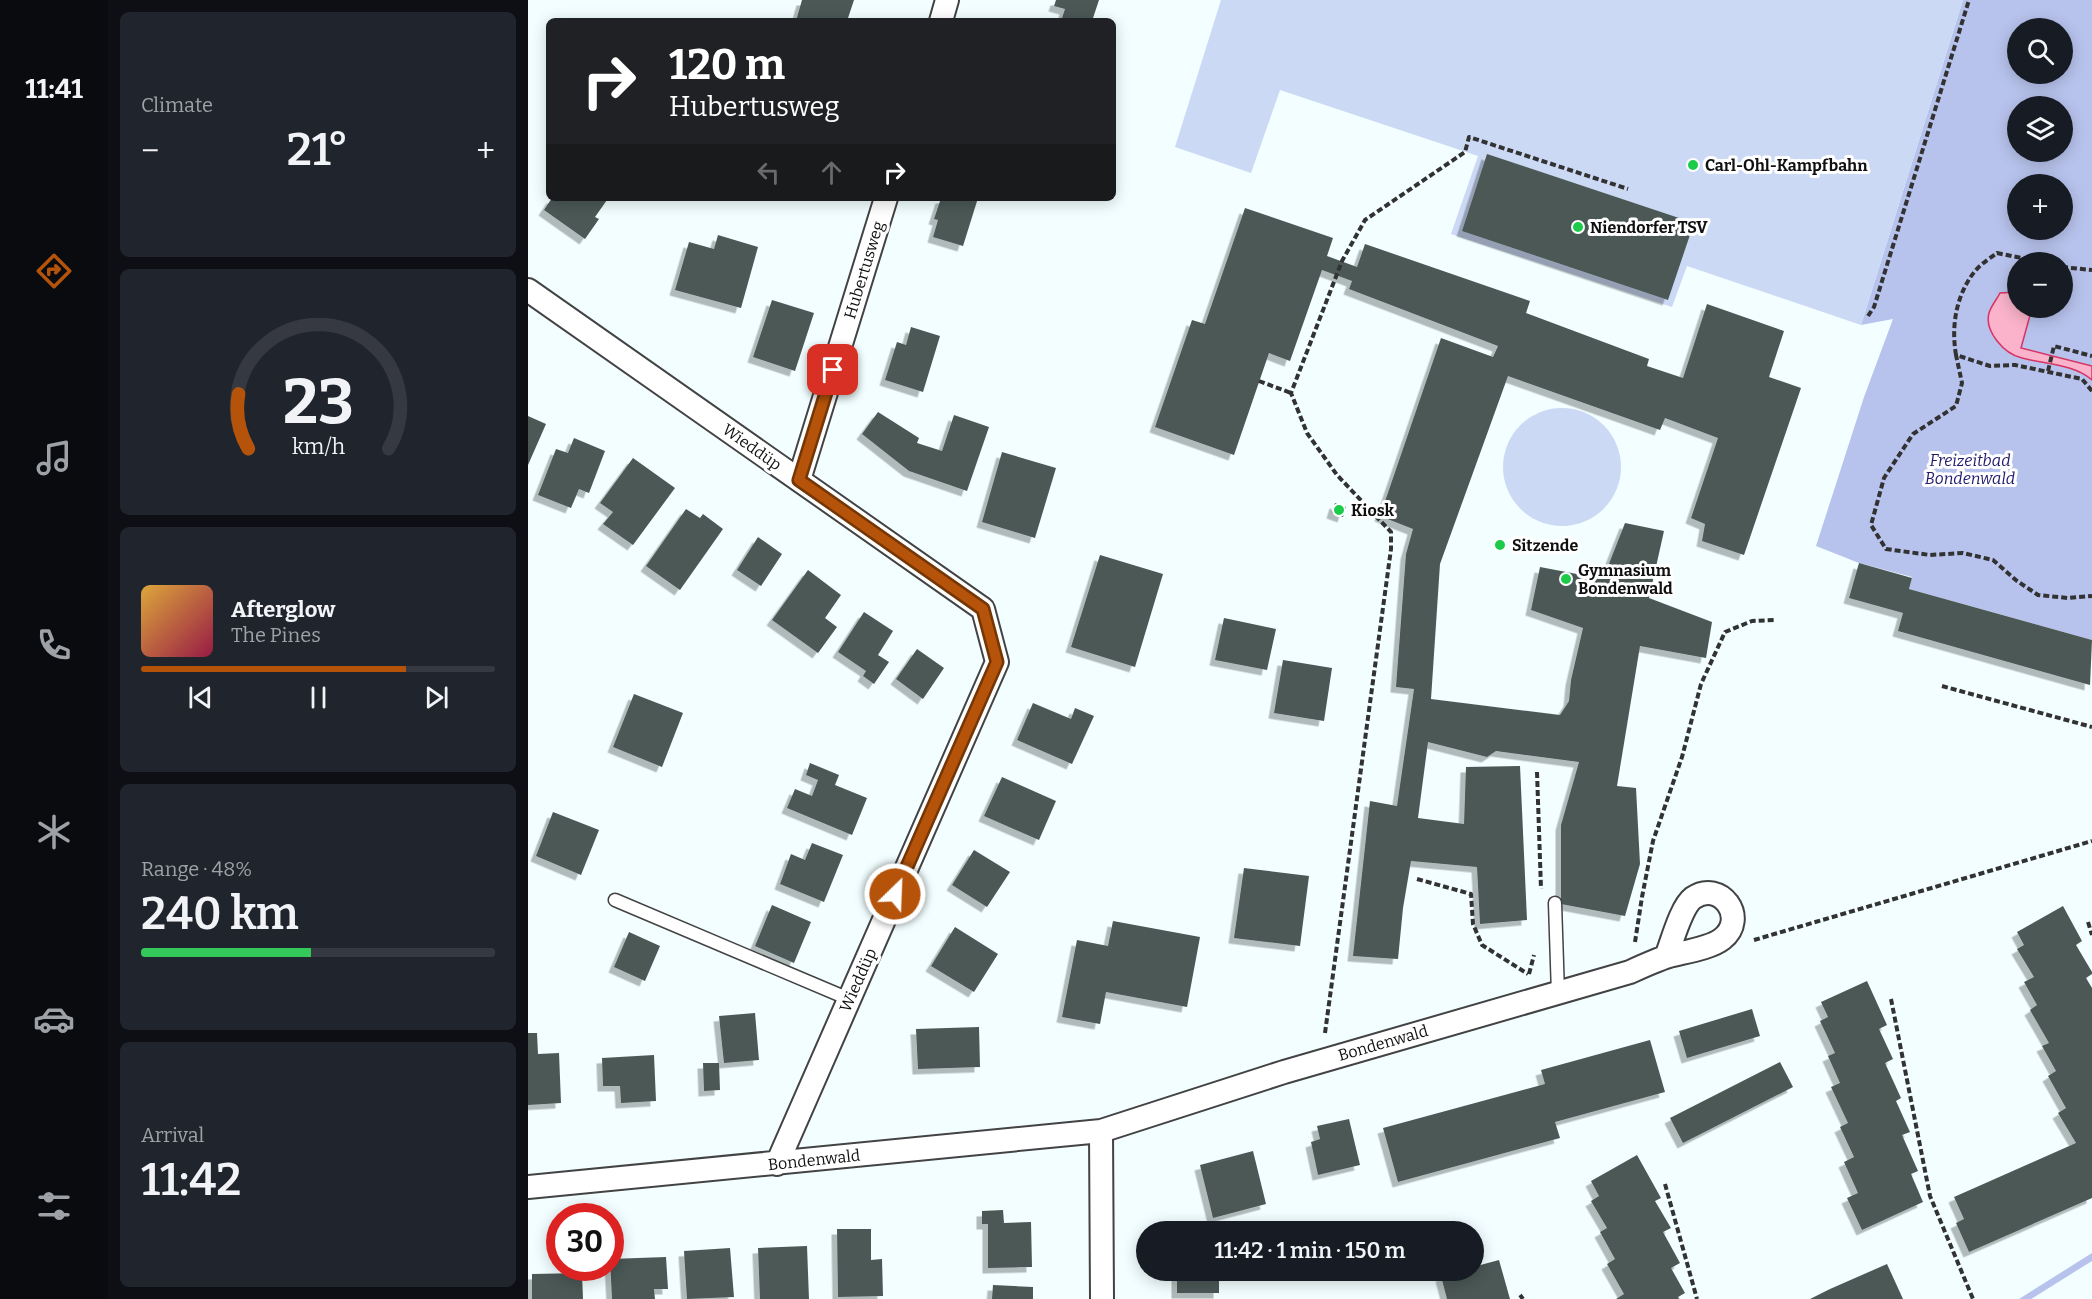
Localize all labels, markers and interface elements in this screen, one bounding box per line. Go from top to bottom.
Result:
map controls [2007,18,2073,318]
button: search [2007,18,2073,84]
text: 120 m [669,40,785,90]
icon: right [570,42,648,120]
text: 11:41 [25,73,83,105]
text: Hubertusweg [669,91,840,123]
text: Climate [141,93,213,117]
button: layers [2007,96,2073,162]
text: 21° [287,123,349,177]
text: − [141,131,159,171]
text: + [476,131,495,171]
icon: left [752,156,785,189]
icon: ahead [815,156,848,189]
icon: right [878,156,911,189]
place label: Carl-Ohl-Kampfbahn [1705,156,1868,175]
marker: Carl-Ohl-Kampfbahn [1686,158,1700,172]
button: + [2007,174,2073,240]
place label: Niendorfer TSV [1590,218,1708,237]
street label: Hubertusweg [840,219,888,321]
marker: Niendorfer TSV [1571,220,1585,234]
icon: directions [33,250,75,292]
button: − [2007,252,2073,318]
pin [807,344,858,395]
icon: arrive [816,353,849,386]
text: 23 [282,365,354,440]
street label: Wieddüp [719,420,785,474]
text: km/h [291,435,345,461]
icon: music [33,437,75,479]
park label: Freizeitbad Bondenwald [1925,451,2015,488]
place label: Kiosk [1351,501,1395,520]
marker: Kiosk [1332,503,1346,517]
place label: Sitzende [1512,536,1578,555]
marker: Sitzende [1493,538,1507,552]
place label: Gymnasium Bondenwald [1578,561,1673,598]
marker: Gymnasium Bondenwald [1559,572,1573,586]
text: Afterglow [231,596,335,623]
text: The Pines [231,623,321,647]
icon: phone [33,624,75,666]
icon: previous [184,681,217,714]
icon: pause [302,681,335,714]
icon: next [420,681,453,714]
icon: climate [33,811,75,853]
text: Range · 48% [141,857,252,881]
position arrow [863,862,927,926]
text: 240 km [141,887,299,941]
street label: Wieddüp [836,945,880,1015]
icon: car [33,998,75,1040]
street label: Bondenwald [1336,1021,1431,1065]
text: Arrival [141,1123,204,1147]
street label: Bondenwald [767,1146,862,1174]
text: 11:42 [141,1153,241,1207]
icon: filters [33,1185,75,1227]
speed limit sign: 30 [546,1203,624,1281]
text: 11:42 · 1 min · 150 m [1214,1237,1406,1264]

